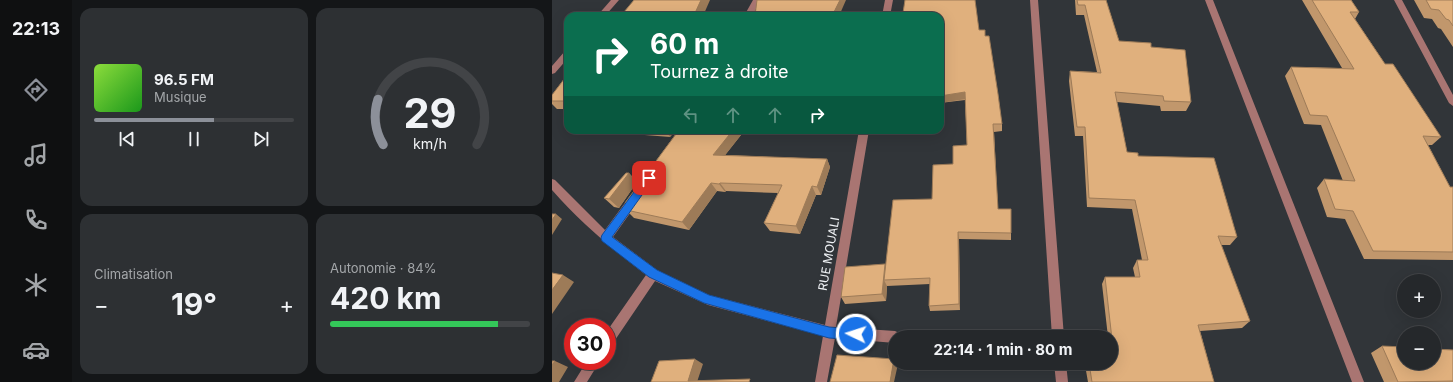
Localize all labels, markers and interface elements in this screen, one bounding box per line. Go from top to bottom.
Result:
text: 22:13 [12,18,60,39]
text: 60 m [650,27,719,61]
icon: right [584,28,636,80]
text: Tournez à droite [650,61,789,82]
text: 96.5 FM [154,70,214,89]
icon: directions [22,76,50,104]
text: 29 [403,88,457,138]
text: Musique [154,89,207,105]
icon: left [680,104,702,126]
icon: ahead [722,104,744,126]
icon: ahead [764,104,786,126]
icon: right [806,104,828,126]
icon: previous [116,128,138,150]
icon: pause [183,128,205,150]
icon: next [250,128,272,150]
text: km/h [413,134,447,151]
icon: music [22,141,50,169]
pin [632,161,666,195]
icon: arrive [638,167,660,189]
icon: phone [22,206,50,234]
street label: RUE MOUALI [815,216,842,292]
text: Autonomie · 84% [330,260,436,276]
text: Climatisation [94,266,173,282]
icon: climate [22,271,50,299]
map controls [1397,274,1441,370]
button: + [1397,274,1441,318]
text: 420 km [330,280,441,316]
text: 19° [171,286,217,322]
text: − [94,292,109,318]
text: + [279,292,294,318]
position arrow [835,313,877,355]
speed limit sign: 30 [564,318,616,370]
button: − [1397,326,1441,370]
icon: car [22,336,50,364]
text: 22:14 · 1 min · 80 m [934,340,1072,359]

